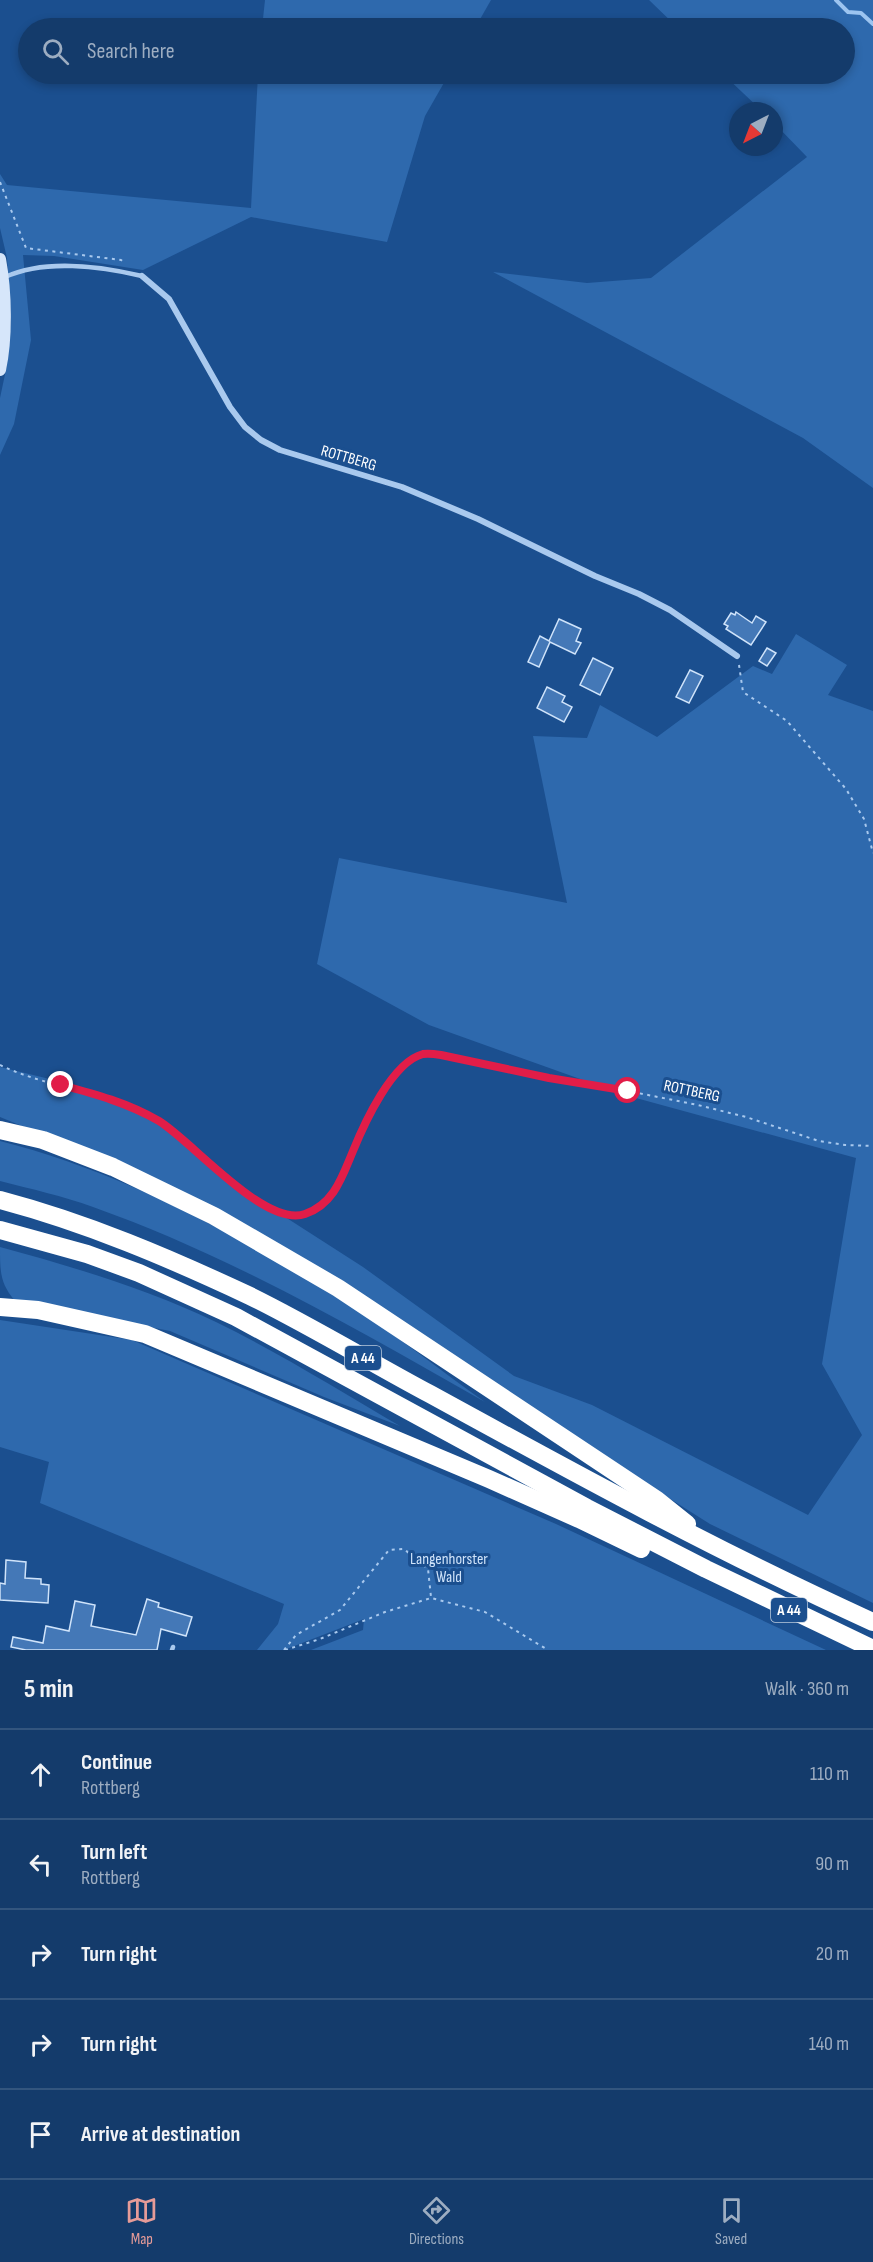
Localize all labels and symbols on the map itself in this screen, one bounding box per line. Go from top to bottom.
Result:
north arrow [729,102,783,156]
street label: ROTTBERG [319,441,379,475]
route end [47,1071,73,1097]
street label: ROTTBERG [662,1076,722,1107]
route start [614,1077,640,1103]
road number: A 44 [345,1346,381,1370]
park label: Langenhorster Wald [410,1550,488,1587]
road number: A 44 [771,1598,807,1622]

